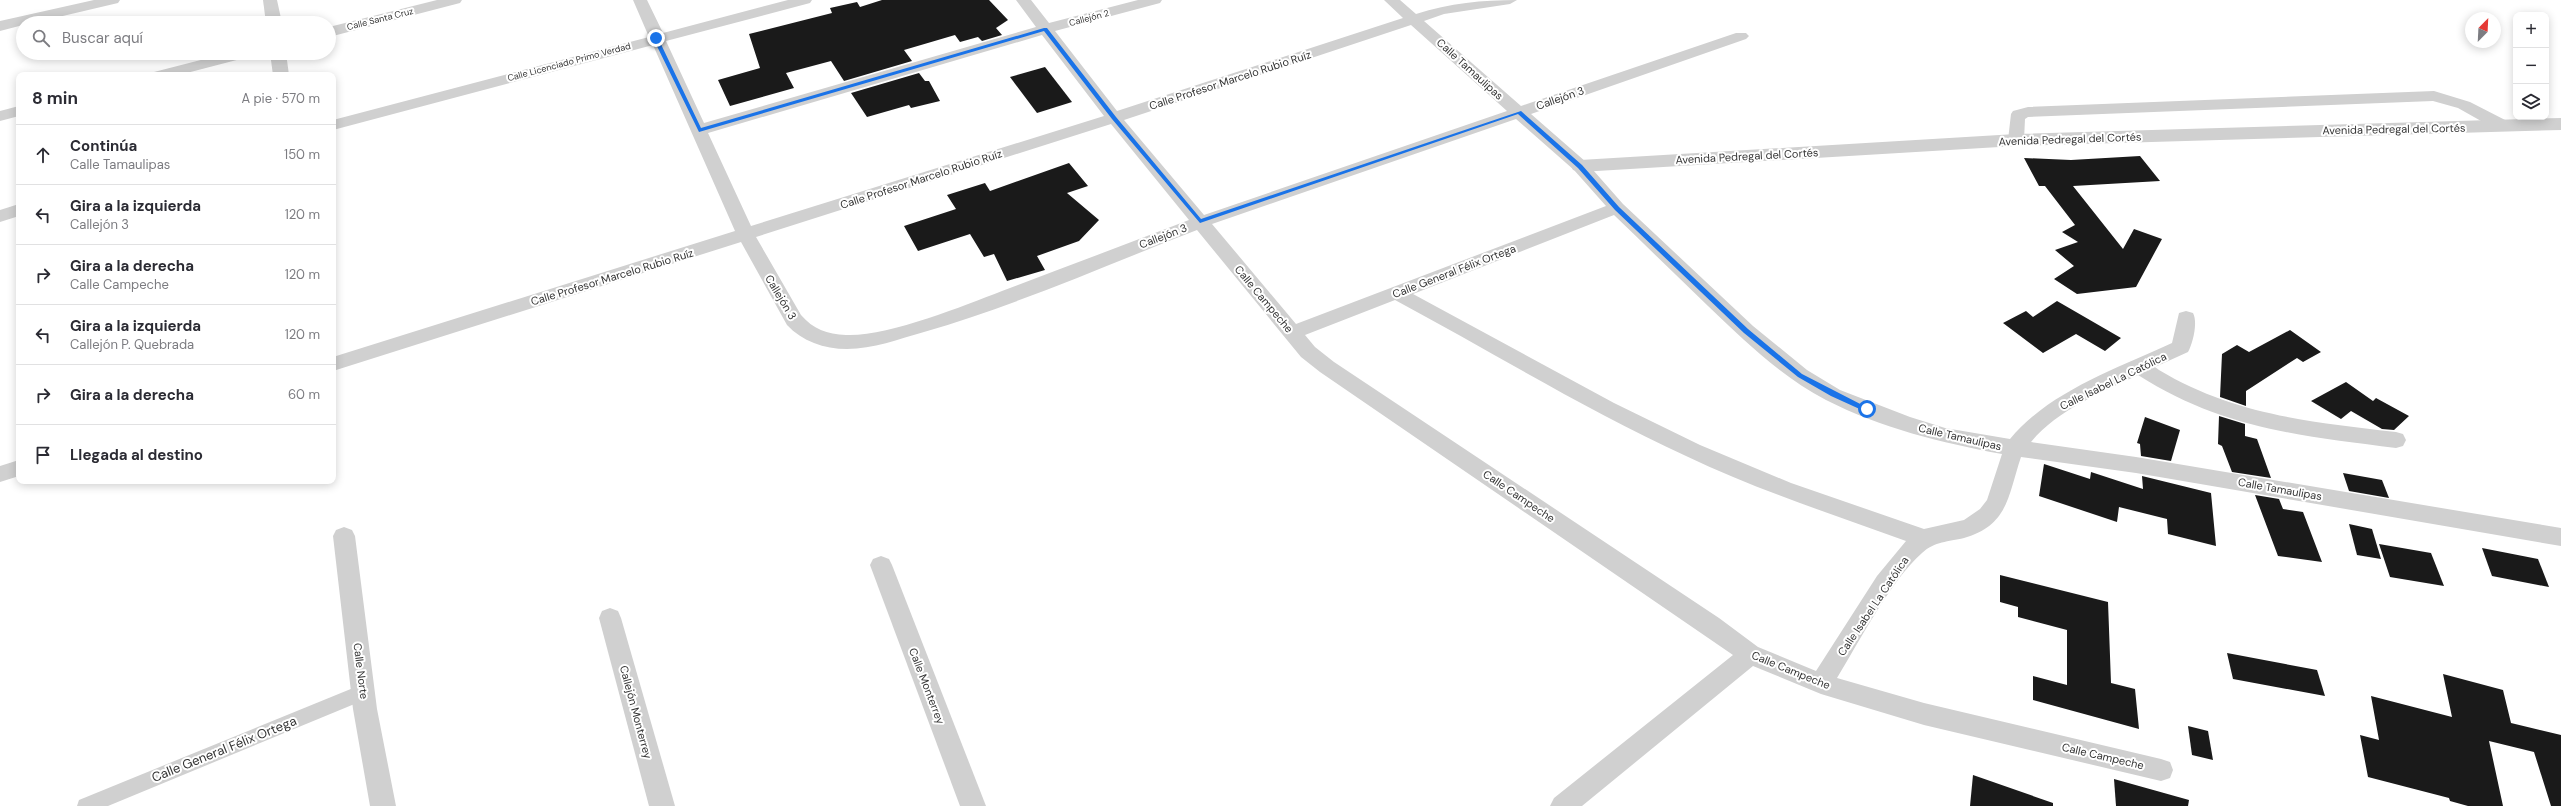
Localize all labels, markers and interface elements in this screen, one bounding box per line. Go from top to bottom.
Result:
street label: Calle Santa Cruz [346,5,414,33]
street label: Callejón 2 [1068,7,1110,29]
north arrow [2465,12,2501,48]
map controls [2513,12,2549,120]
button: + [2513,12,2549,48]
search box [16,16,336,60]
icon: search [30,27,52,49]
text: Buscar aquí [62,28,143,48]
route end [647,29,665,47]
street label: Calle Tamaulipas [1434,35,1506,103]
street label: Calle Licenciado Primo Verdad [506,40,632,84]
street label: Calle Profesor Marcelo Rubio Ruíz [1147,47,1313,113]
button: − [2513,48,2549,84]
street label: Callejón 3 [1534,83,1586,113]
button: layers [2513,84,2549,120]
text: 8 min [32,87,78,109]
text: A pie · 570 m [241,90,320,107]
street label: Avenida Pedregal del Cortés [2322,121,2466,137]
street label: Avenida Pedregal del Cortés [1998,130,2142,148]
text: Continúa [70,136,137,156]
icon: ahead [32,144,54,166]
street label: Avenida Pedregal del Cortés [1675,145,1819,167]
text: 150 m [284,146,320,163]
street label: Calle Profesor Marcelo Rubio Ruíz [838,146,1004,212]
text: Calle Tamaulipas [70,156,170,173]
text: Gira a la izquierda [70,196,201,216]
icon: left [32,204,54,226]
text: 120 m [285,206,320,223]
text: Callejón 3 [70,216,129,233]
street label: Callejón 3 [1137,221,1189,251]
street label: Calle General Félix Ortega [1390,241,1518,301]
street label: Calle Profesor Marcelo Rubio Ruíz [529,246,695,308]
text: Gira a la derecha [70,256,194,276]
street label: Calle Campeche [1232,262,1296,336]
icon: right [32,264,54,286]
text: 120 m [285,266,320,283]
street label: Callejón 3 [762,272,800,322]
text: Calle Campeche [70,276,169,293]
text: Gira a la izquierda [70,316,201,336]
icon: left [32,324,54,346]
text: 120 m [285,326,320,343]
text: Callejón P. Quebrada [70,336,194,353]
street label: Calle Isabel La Católica [2057,349,2169,413]
icon: right [32,384,54,406]
text: Gira a la derecha [70,385,194,405]
text: 60 m [288,386,320,403]
route start [1858,400,1876,418]
street label: Calle Tamaulipas [1917,421,2003,453]
icon: arrive [32,444,54,466]
text: Llegada al destino [70,445,203,465]
street label: Calle Campeche [1480,467,1558,525]
street label: Calle Tamaulipas [2237,475,2323,503]
street label: Calle Isabel La Católica [1834,554,1912,658]
street label: Calle Norte [351,642,371,700]
street label: Calle Monterrey [906,646,948,726]
street label: Calle Campeche [1750,648,1832,692]
street label: Callejón Monterrey [617,664,655,760]
street label: Calle General Félix Ortega [149,712,299,786]
street label: Calle Campeche [2061,740,2145,772]

